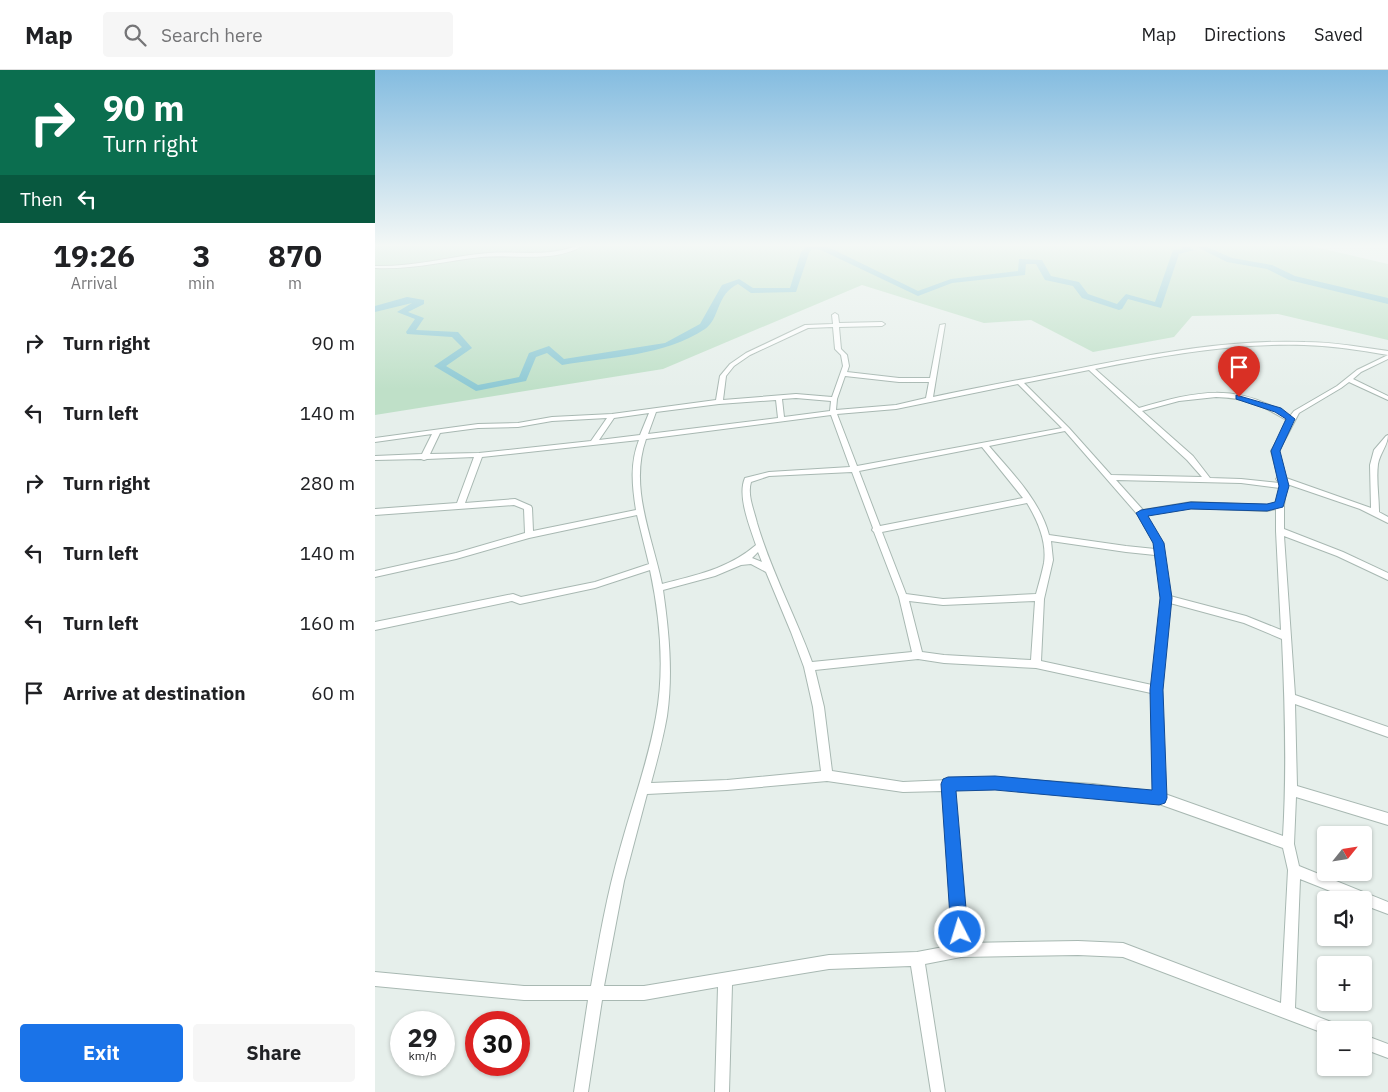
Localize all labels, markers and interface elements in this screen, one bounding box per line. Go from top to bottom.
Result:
search box [103,12,453,57]
text: Map [25,19,73,51]
icon: search [121,21,149,49]
text: Search here [161,23,263,47]
text: Map [1141,23,1176,46]
text: Directions [1204,23,1286,46]
text: Saved [1314,23,1363,46]
text: 90 m [103,85,185,131]
icon: right [20,90,85,155]
text: Turn right [103,129,198,158]
icon: left [73,185,101,213]
text: Then [20,187,63,211]
text: 19:26 [53,236,135,275]
text: 3 [192,236,210,275]
text: 870 [268,236,322,275]
text: Arrival [71,273,117,293]
text: min [188,273,215,293]
text: m [288,273,302,293]
icon: right [20,329,48,357]
text: Turn right [63,331,150,355]
text: 90 m [311,331,355,355]
pin [1218,346,1260,397]
icon: arrive [1225,353,1253,381]
icon: left [20,399,48,427]
text: Turn left [63,401,139,425]
text: 140 m [300,401,355,425]
icon: right [20,469,48,497]
text: Turn right [63,471,150,495]
text: 280 m [300,471,355,495]
icon: left [20,539,48,567]
text: Turn left [63,541,139,565]
text: 140 m [300,541,355,565]
icon: left [20,609,48,637]
text: Turn left [63,611,139,635]
text: 160 m [300,611,355,635]
icon: arrive [20,679,48,707]
text: Arrive at destination [63,681,246,705]
text: 60 m [311,681,355,705]
north arrow [1317,826,1373,881]
map controls [1317,826,1372,1076]
button: sound [1317,891,1372,946]
position arrow [933,905,985,957]
button: + [1317,956,1372,1011]
speed limit sign: 30 [465,1011,530,1076]
text: 29 [407,1021,438,1054]
button: − [1317,1021,1372,1076]
button: Exit [20,1024,183,1082]
button: Share [193,1024,355,1082]
text: km/h [408,1048,437,1063]

